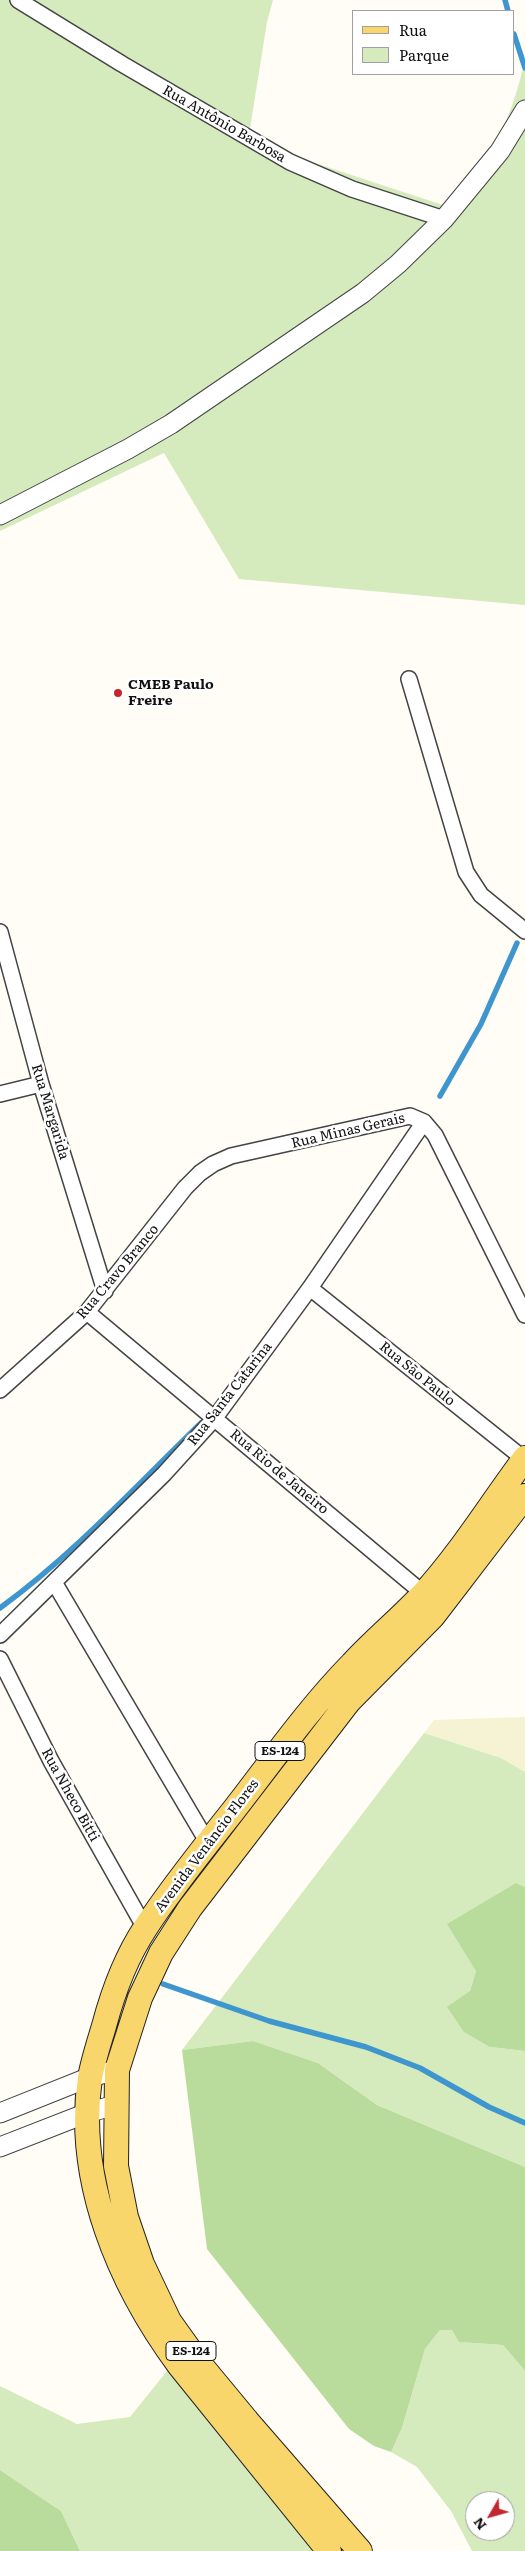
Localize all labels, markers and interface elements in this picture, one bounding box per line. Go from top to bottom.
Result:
legend [352,10,515,75]
text: Rua [399,18,427,41]
text: Parque [399,43,449,66]
street label: Rua Antônio Barbosa [159,82,289,166]
place label: CMEB Paulo Freire [128,677,214,710]
marker: CMEB Paulo Freire [112,687,124,699]
street label: Rua Margarida [27,1062,73,1162]
street label: Rua Minas Gerais [290,1110,406,1152]
street label: Rua Cravo Branco [73,1221,163,1323]
street label: Rua São Paulo [376,1338,458,1410]
street label: Rua Santa Catarina [184,1339,276,1449]
street label: Rua Rio de Janeiro [226,1426,332,1518]
road number: ES-124 [255,1742,305,1760]
street label: Rua Nheco Bitti [37,1745,103,1845]
street label: Avenida Venâncio Flores [151,1776,263,1916]
road number: ES-124 [166,2342,216,2360]
north arrow [465,2491,515,2541]
text: N [467,2514,490,2535]

